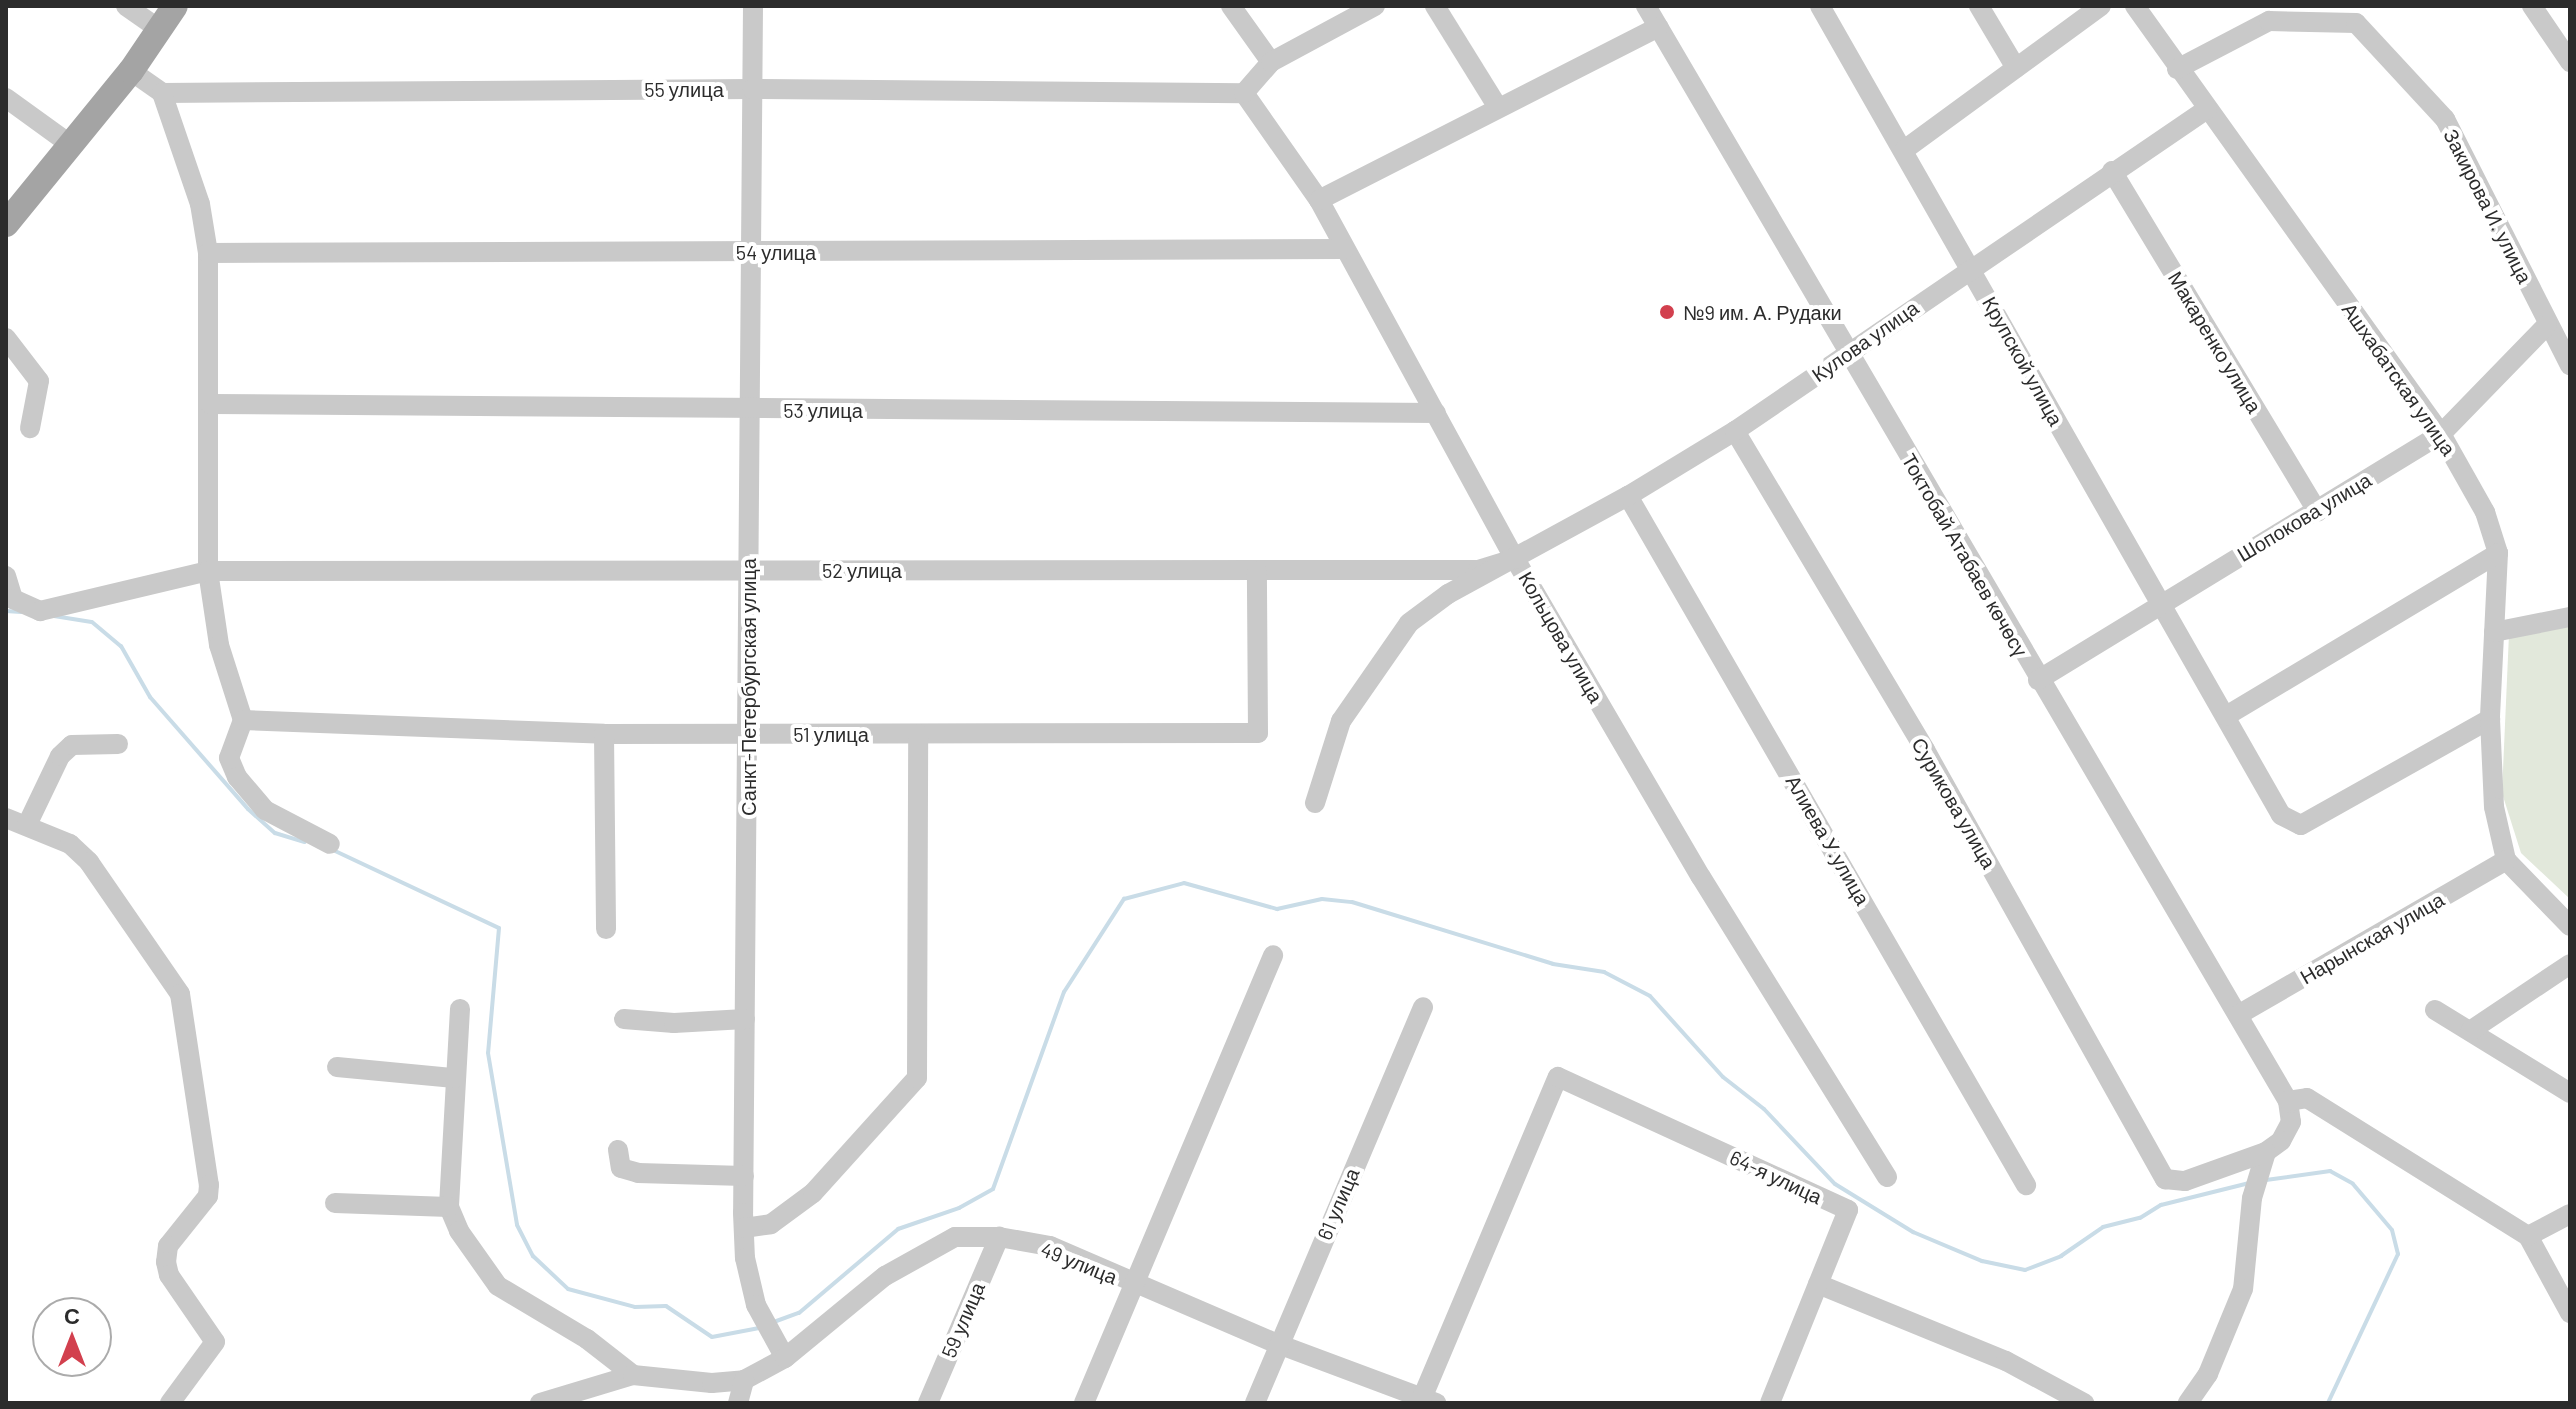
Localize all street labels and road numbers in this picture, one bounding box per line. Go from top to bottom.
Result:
street label: 55 улица [643,77,725,101]
street label: Закирова И. улица [2436,120,2540,292]
street label: 54 улица [734,240,818,264]
street label: Макаренко улица [2161,263,2269,421]
street label: Крупской улица [1975,287,2071,435]
street label: Кулова улица [1804,293,1926,389]
street label: Ашхабатская улица [2335,295,2463,463]
street label: 53 улица [782,398,864,422]
street label: Токтобай Атабаев көчөсү [1894,444,2036,666]
street label: Шопокова улица [2228,465,2380,569]
street label: Санкт-Петербургская улица [736,550,760,824]
street label: 52 улица [820,558,904,582]
street label: Кольцова улица [1511,563,1611,711]
street label: 51 улица [791,722,871,746]
street label: Сурикова улица [1905,730,2003,876]
street label: Алиева У.улица [1780,769,1876,911]
street label: Нарынская улица [2292,885,2452,991]
street label: 64-я улица [1724,1144,1828,1210]
street label: 61 улица [1311,1163,1365,1245]
street label: 49 улица [1036,1236,1122,1290]
street label: 59 улица [936,1277,990,1363]

